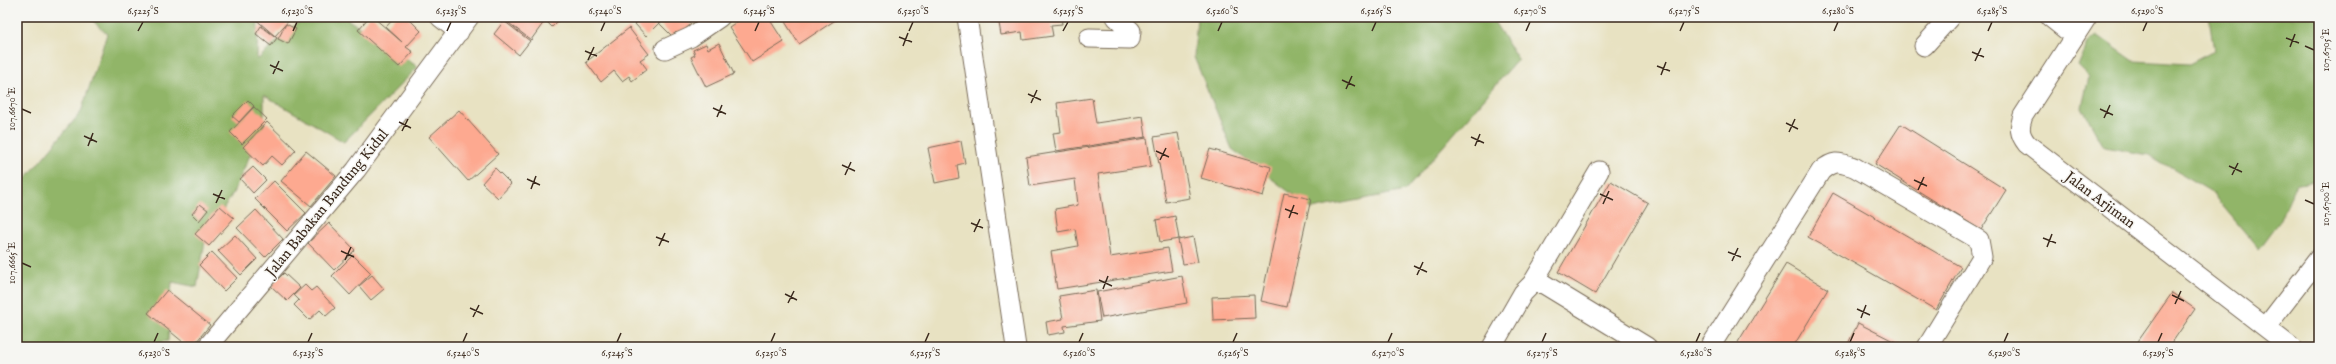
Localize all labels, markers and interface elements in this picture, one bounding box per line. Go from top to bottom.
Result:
text: 6.5225°S [127,5,159,18]
text: 6.5230°S [281,5,313,18]
text: 6.5235°S [436,5,466,18]
text: 6.5240°S [589,5,621,18]
text: 6.5245°S [743,5,775,18]
text: 6.5250°S [897,5,929,18]
text: 6.5255°S [1053,5,1083,18]
text: 6.5260°S [1206,5,1238,18]
text: 6.5265°S [1361,5,1391,18]
text: 6.5270°S [1514,5,1546,18]
text: 6.5275°S [1668,5,1700,18]
text: 6.5280°S [1822,5,1854,18]
text: 6.5285°S [1977,5,2007,18]
text: 6.5290°S [2131,5,2163,18]
text: 107.6705°E [2320,28,2333,71]
text: 107.6670°E [6,87,19,131]
street label: Jalan Babakan Bandung Kidul [260,124,393,282]
street label: Jalan Arjiman [2059,166,2139,233]
text: 107.6700°E [2320,182,2333,226]
text: 107.6665°E [6,242,19,284]
text: 6.5230°S [138,347,170,360]
text: 6.5235°S [293,347,323,360]
text: 6.5240°S [447,347,479,360]
text: 6.5245°S [601,347,633,360]
text: 6.5250°S [755,347,787,360]
text: 6.5255°S [910,347,940,360]
text: 6.5260°S [1063,347,1095,360]
text: 6.5265°S [1218,347,1248,360]
text: 6.5270°S [1372,347,1404,360]
text: 6.5275°S [1526,347,1558,360]
text: 6.5280°S [1680,347,1712,360]
text: 6.5285°S [1835,347,1865,360]
text: 6.5290°S [1988,347,2020,360]
text: 6.5295°S [2143,347,2173,360]

